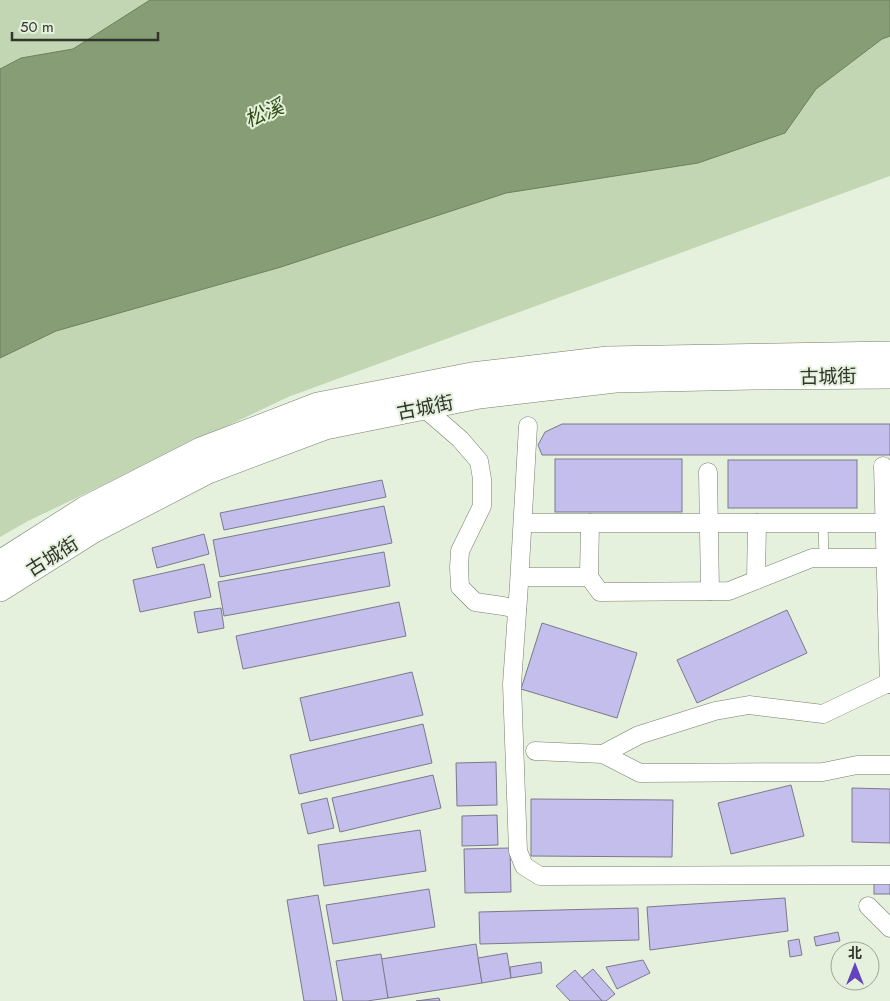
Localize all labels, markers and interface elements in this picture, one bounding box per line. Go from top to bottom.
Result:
scale bar [12,10,159,42]
text: 50 m [20,16,54,38]
water label: 松溪 [240,92,290,135]
street label: 古城街 [799,363,857,390]
street label: 古城街 [395,389,456,426]
street label: 古城街 [21,530,84,583]
north arrow [830,941,880,991]
text: 北 [848,943,862,963]

